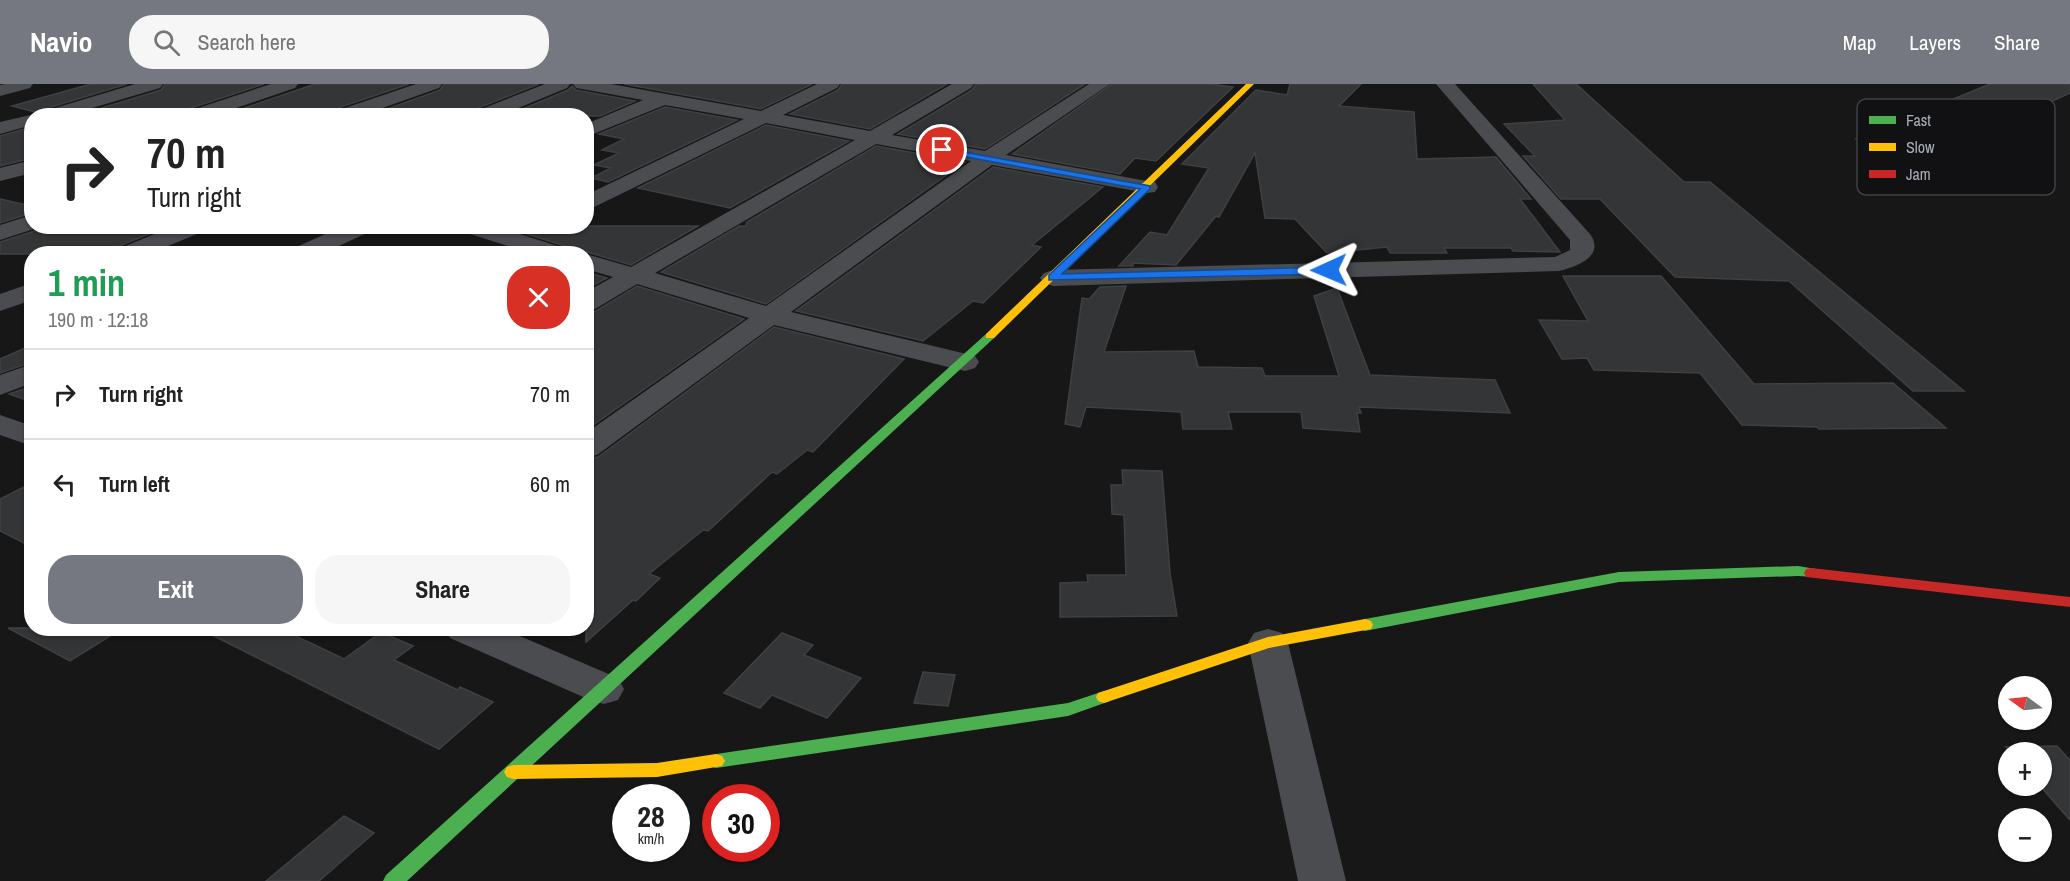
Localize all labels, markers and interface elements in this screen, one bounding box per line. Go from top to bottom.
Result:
search box [129,15,549,69]
text: Navio [30,23,93,61]
icon: search [150,26,183,59]
text: Search here [198,27,296,57]
text: Map [1843,28,1876,57]
text: Layers [1909,28,1961,57]
text: Share [1994,28,2040,57]
legend [1857,99,2055,195]
text: Fast [1906,109,1931,131]
pin [916,124,967,175]
text: 70 m [147,125,226,181]
icon: right [48,132,126,210]
icon: arrive [925,133,958,166]
text: Slow [1906,136,1935,158]
text: Jam [1906,163,1931,185]
text: Turn right [147,179,241,215]
position arrow [1297,238,1361,302]
text: 1 min [48,259,125,307]
button: close [507,266,570,329]
text: 190 m · 12:18 [48,306,148,333]
icon: right [48,378,81,411]
text: Turn right [99,379,183,409]
text: 70 m [530,379,570,409]
icon: left [48,468,81,501]
text: Turn left [99,469,170,499]
text: 60 m [530,469,570,499]
button: Exit [48,555,303,624]
button: Share [315,555,570,624]
north arrow [1998,676,2052,730]
map controls [1998,676,2052,862]
button: + [1998,742,2052,796]
speed limit sign: 30 [702,784,780,862]
text: 28 [637,796,665,836]
button: − [1998,808,2052,862]
text: km/h [638,828,664,849]

